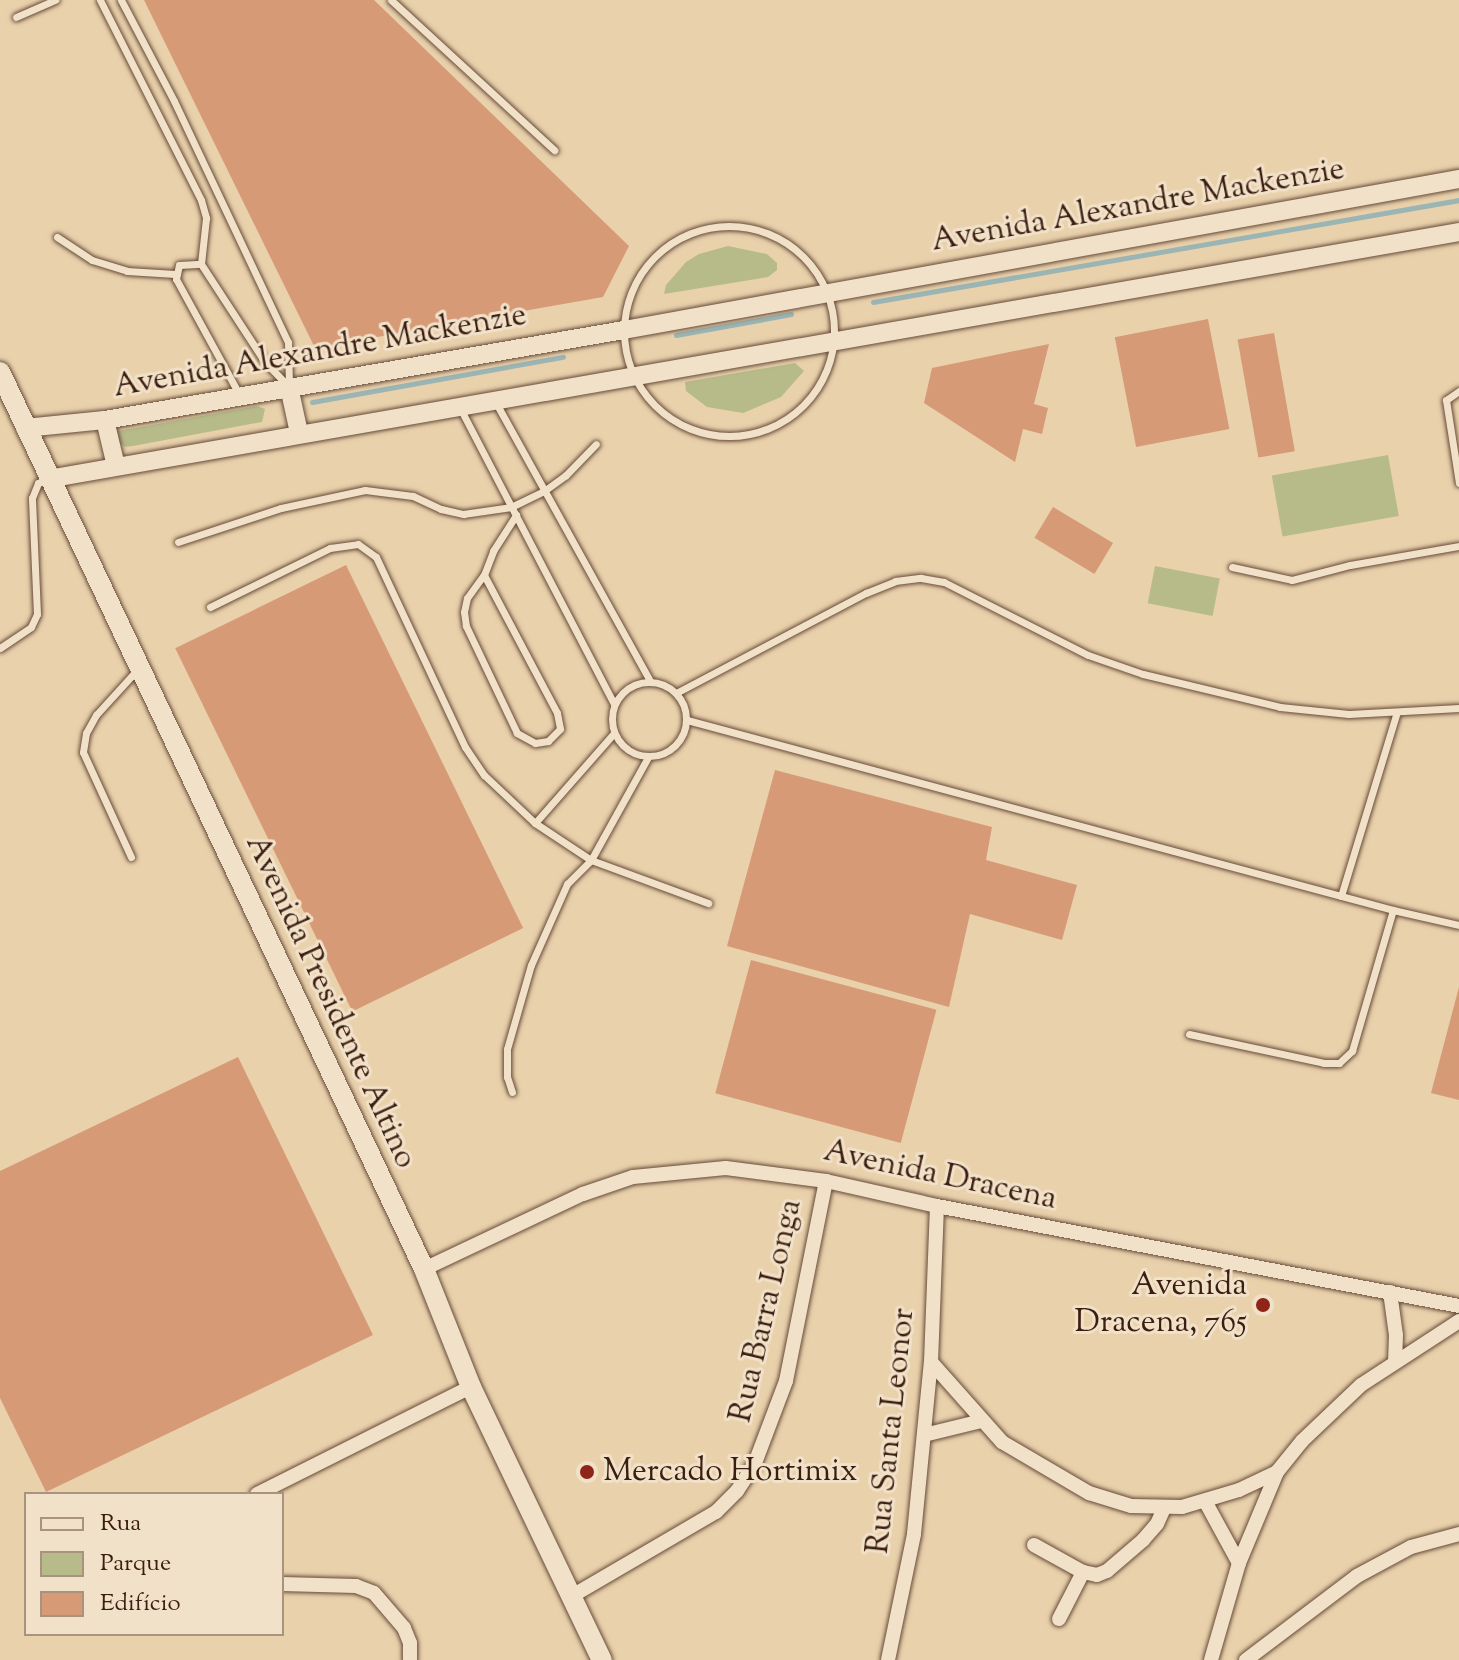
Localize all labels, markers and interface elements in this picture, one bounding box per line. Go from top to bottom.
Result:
street label: Avenida Alexandre Mackenzie [929,151,1347,261]
street label: Avenida Alexandre Mackenzie [111,297,529,407]
street label: Avenida Presidente Altino [236,829,424,1175]
street label: Avenida Dracena [820,1133,1060,1219]
street label: Rua Barra Longa [723,1196,811,1426]
place label: Avenida Dracena, 765 [1075,1268,1247,1343]
marker: Avenida Dracena, 765 [1254,1296,1272,1314]
street label: Rua Santa Leonor [860,1306,924,1556]
place label: Mercado Hortimix [603,1453,858,1491]
marker: Mercado Hortimix [578,1463,596,1481]
legend [24,1492,284,1636]
text: Rua [100,1507,141,1541]
text: Parque [100,1547,171,1581]
text: Edifício [100,1587,181,1621]

